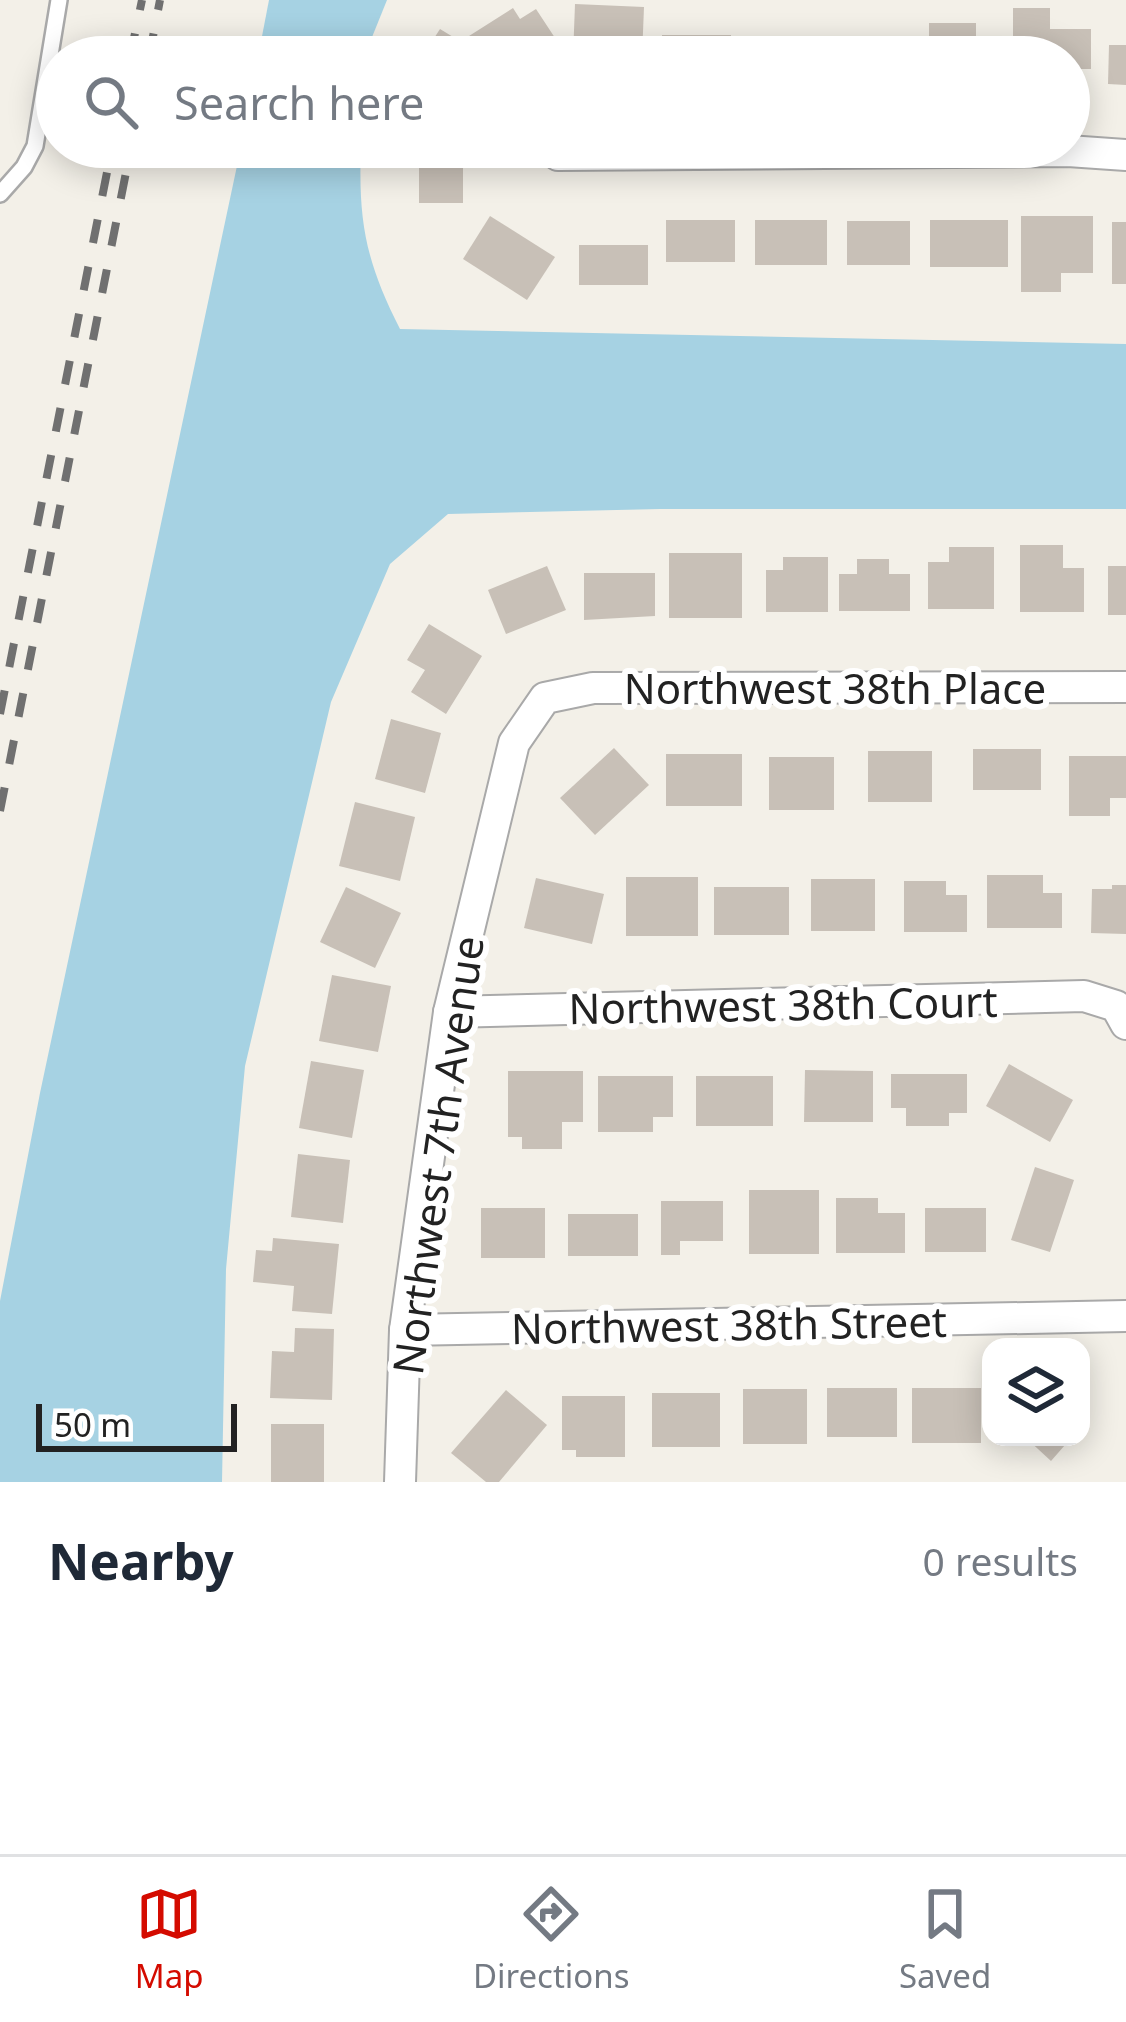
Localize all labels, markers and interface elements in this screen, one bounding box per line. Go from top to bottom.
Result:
search box [36,36,1090,168]
icon: search [78,69,144,135]
text: Search here [174,72,424,133]
street label: Northwest 38th Place [624,659,1046,716]
street label: Northwest 7th Avenue [378,932,496,1378]
street label: Northwest 38th Court [568,972,998,1036]
street label: Northwest 38th Street [511,1292,947,1356]
map controls [982,1338,1090,1446]
button: layers [982,1338,1090,1446]
scale bar [36,1398,237,1451]
text: 50 m [54,1402,131,1447]
text: Nearby [48,1525,234,1595]
text: 0 results [923,1534,1078,1587]
tab: Map [135,1881,203,1998]
tab: Directions [473,1881,630,1998]
tab: Saved [899,1881,991,1998]

